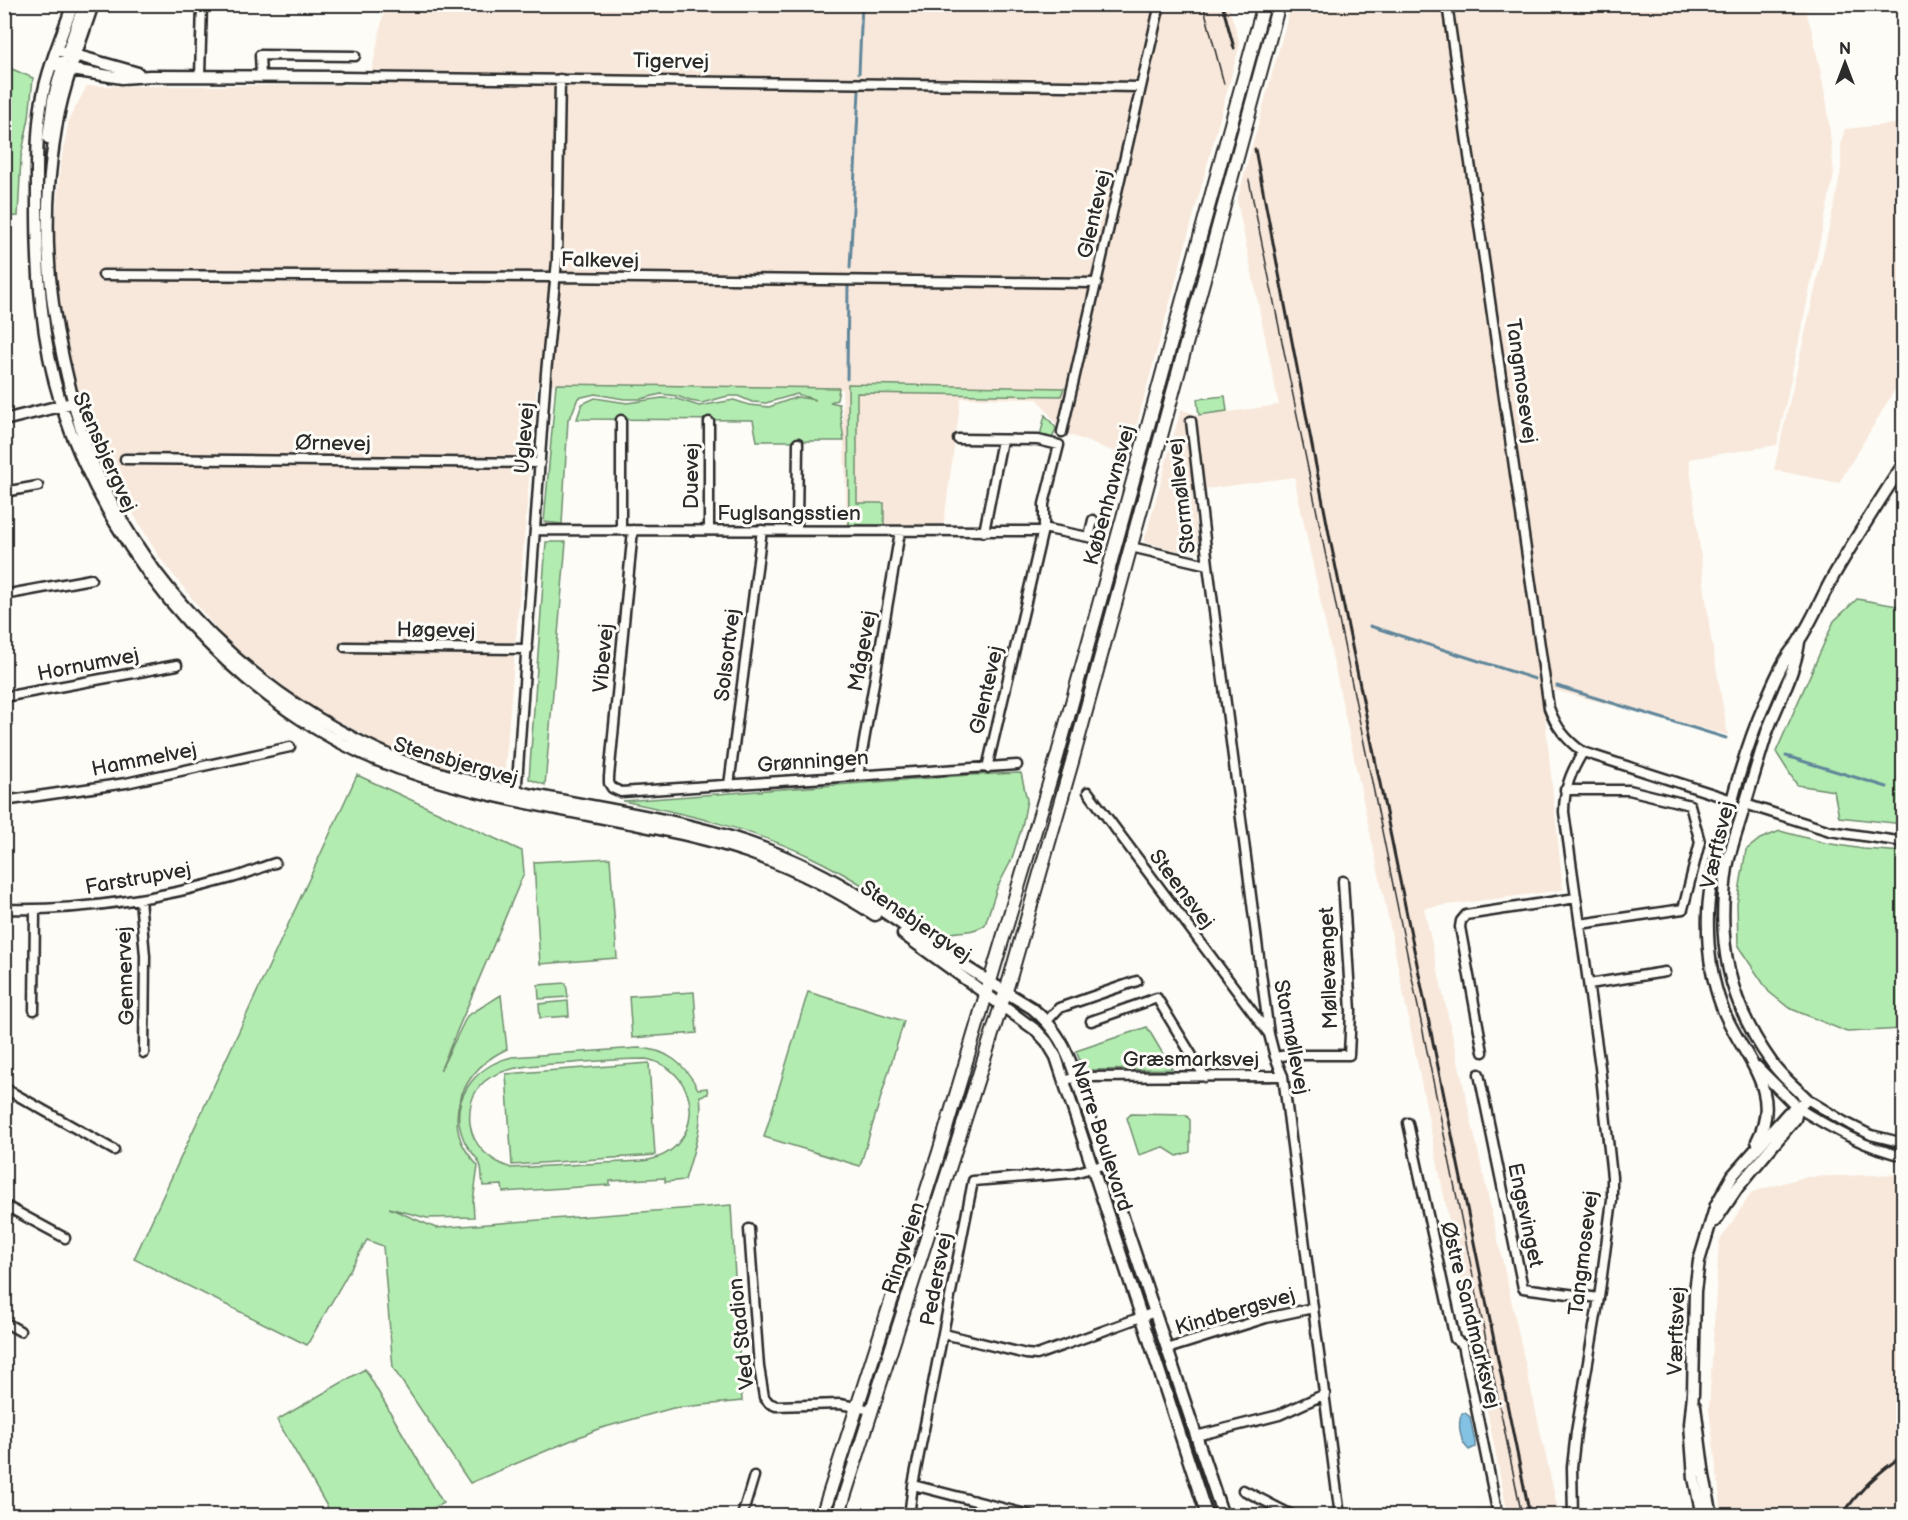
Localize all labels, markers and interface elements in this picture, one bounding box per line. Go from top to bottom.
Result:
north arrow [1815,33,1875,93]
text: N [1839,40,1851,59]
street label: Tigervej [633,48,709,75]
street label: Glentevej [1072,167,1117,261]
street label: Falkevej [561,247,639,274]
street label: Tangmosevej [1500,317,1543,445]
street label: Stensbjergvej [67,388,142,516]
street label: Uglevej [510,401,539,475]
street label: Københavnsvej [1079,422,1140,568]
street label: Ørnevej [295,430,371,457]
street label: Stormøllevej [1162,437,1201,555]
street label: Duevej [679,443,704,509]
street label: Fuglsangsstien [717,501,861,526]
street label: Solsortvej [709,607,746,703]
street label: Mågevej [843,609,882,694]
street label: Høgevej [396,617,476,644]
street label: Vibevej [588,622,619,694]
street label: Hornumvej [35,642,141,687]
street label: Glentevej [964,643,1009,737]
street label: Stensbjergvej [391,732,521,791]
street label: Hammelvej [89,737,199,782]
street label: Grønningen [756,745,870,778]
street label: Værftsvej [1695,799,1740,891]
street label: Steensvej [1144,845,1220,934]
street label: Farstrupvej [83,857,193,900]
street label: Stensbjergvej [855,875,976,968]
street label: Møllevænget [1314,906,1343,1030]
street label: Gennervej [111,926,140,1026]
street label: Stormøllevej [1268,978,1315,1096]
street label: Græsmarksvej [1123,1047,1259,1072]
street label: Nørre Boulevard [1066,1058,1138,1214]
street label: Engsvinget [1502,1161,1549,1270]
street label: Tangmosevej [1563,1189,1604,1317]
street label: Ringvejen [877,1199,930,1297]
street label: Østre Sandmarksvej [1435,1219,1506,1411]
street label: Pedersvej [915,1230,958,1328]
street label: Ved Stadion [723,1277,760,1391]
street label: Kindbergsvej [1172,1282,1298,1341]
street label: Værftsvej [1662,1286,1691,1376]

